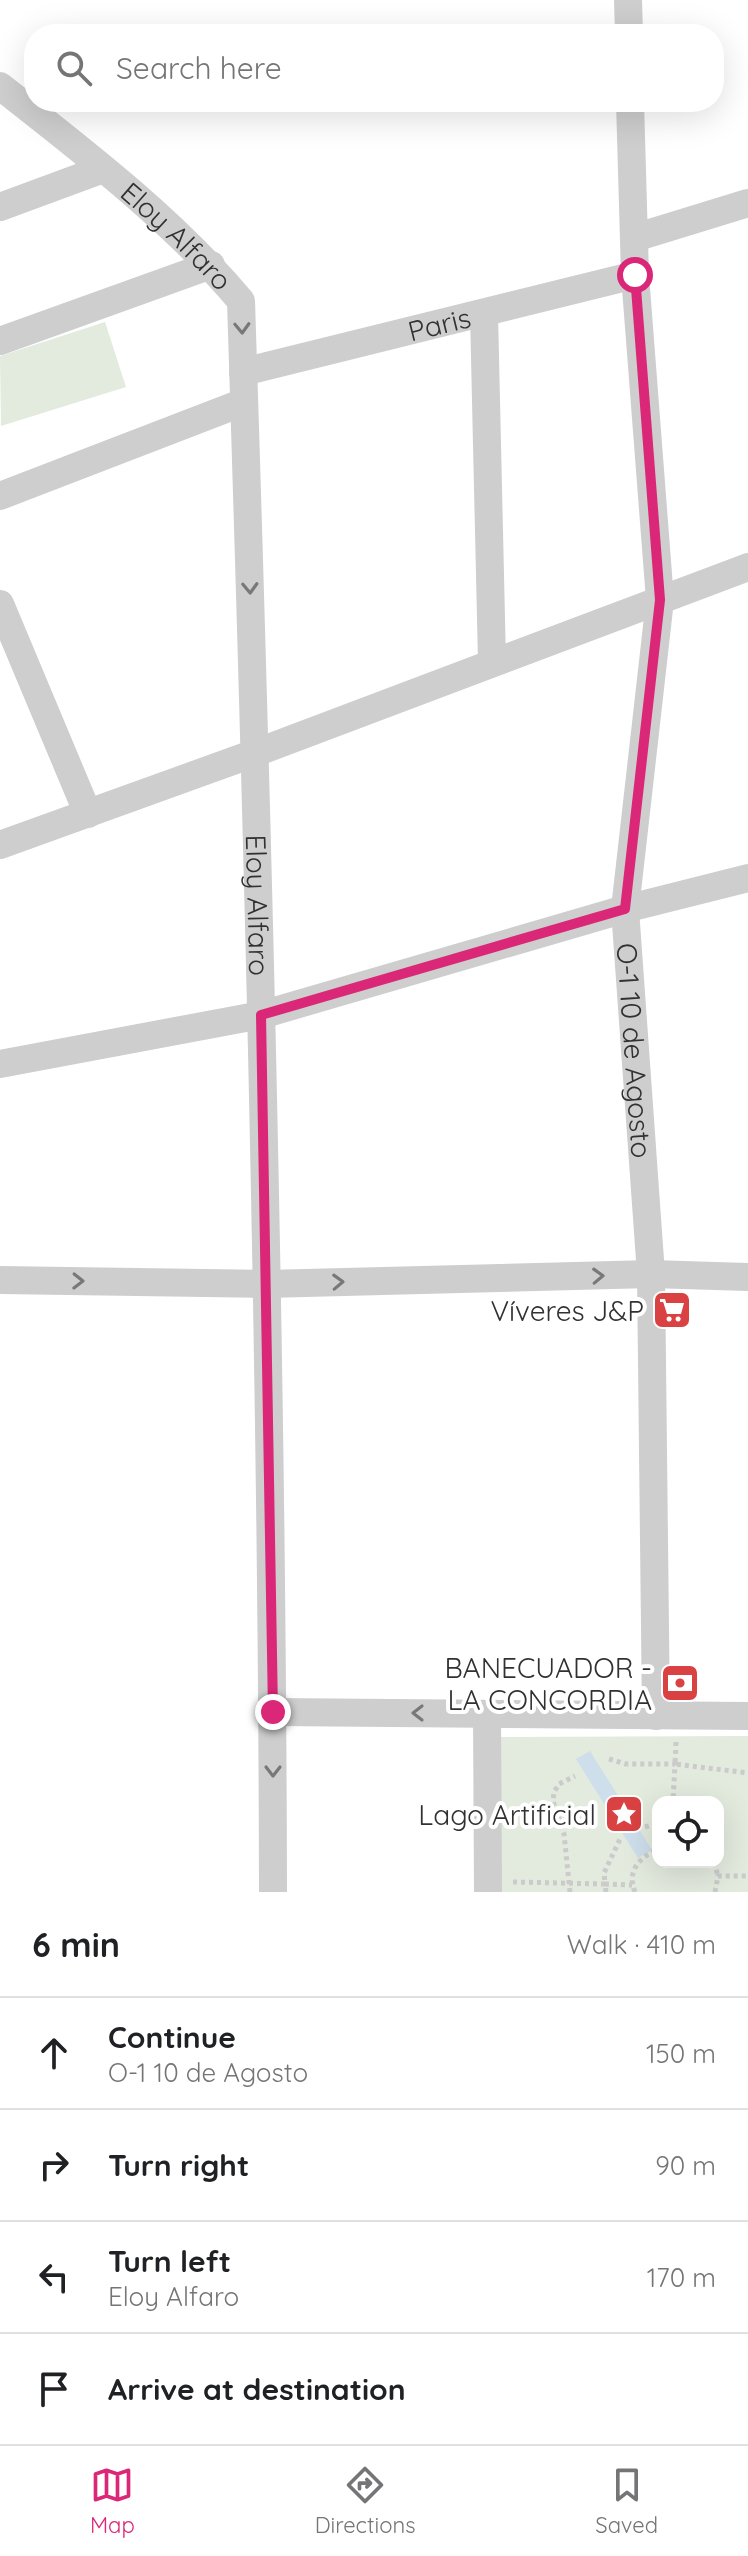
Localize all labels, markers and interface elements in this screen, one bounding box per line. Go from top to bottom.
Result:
search box [24,24,724,112]
icon: search [52,46,96,90]
text: Search here [116,49,282,87]
street label: Eloy Alfaro [114,174,240,297]
route start [617,257,653,293]
street label: Paris [404,299,474,348]
one-way arrow [233,322,250,335]
one-way arrow [241,582,258,595]
street label: Eloy Alfaro [239,834,278,976]
street label: O-1 10 de Agosto [610,942,660,1159]
one-way arrow [592,1267,605,1284]
one-way arrow [72,1272,85,1290]
one-way arrow [332,1274,345,1291]
supermarket icon: Víveres J&P [651,1289,693,1331]
place label: Víveres J&P [490,1293,644,1328]
place label: BANECUADOR - LA CONCORDIA [444,1650,652,1717]
bank icon: BANECUADOR - LA CONCORDIA [659,1662,701,1704]
route end [255,1694,291,1730]
one-way arrow [411,1704,424,1722]
one-way arrow [264,1765,282,1778]
place icon: Lago Artificial [603,1793,645,1835]
map controls [652,1796,724,1868]
button: locate [652,1796,724,1868]
place label: Lago Artificial [418,1797,596,1832]
text: 6 min [32,1923,120,1966]
text: Walk · 410 m [567,1928,716,1961]
text: Continue [108,2018,236,2056]
icon: ahead [32,2031,76,2075]
text: 150 m [646,2037,716,2070]
text: O-1 10 de Agosto [108,2056,308,2089]
icon: right [32,2143,76,2187]
text: Turn right [108,2146,249,2184]
text: 90 m [655,2149,716,2182]
text: Turn left [108,2242,231,2280]
icon: left [32,2255,76,2299]
text: 170 m [647,2261,716,2294]
text: Eloy Alfaro [108,2280,239,2313]
icon: arrive [32,2367,76,2411]
text: Arrive at destination [108,2370,406,2408]
tab: Map [90,2463,135,2539]
tab: Directions [315,2463,415,2539]
tab: Saved [595,2463,658,2539]

